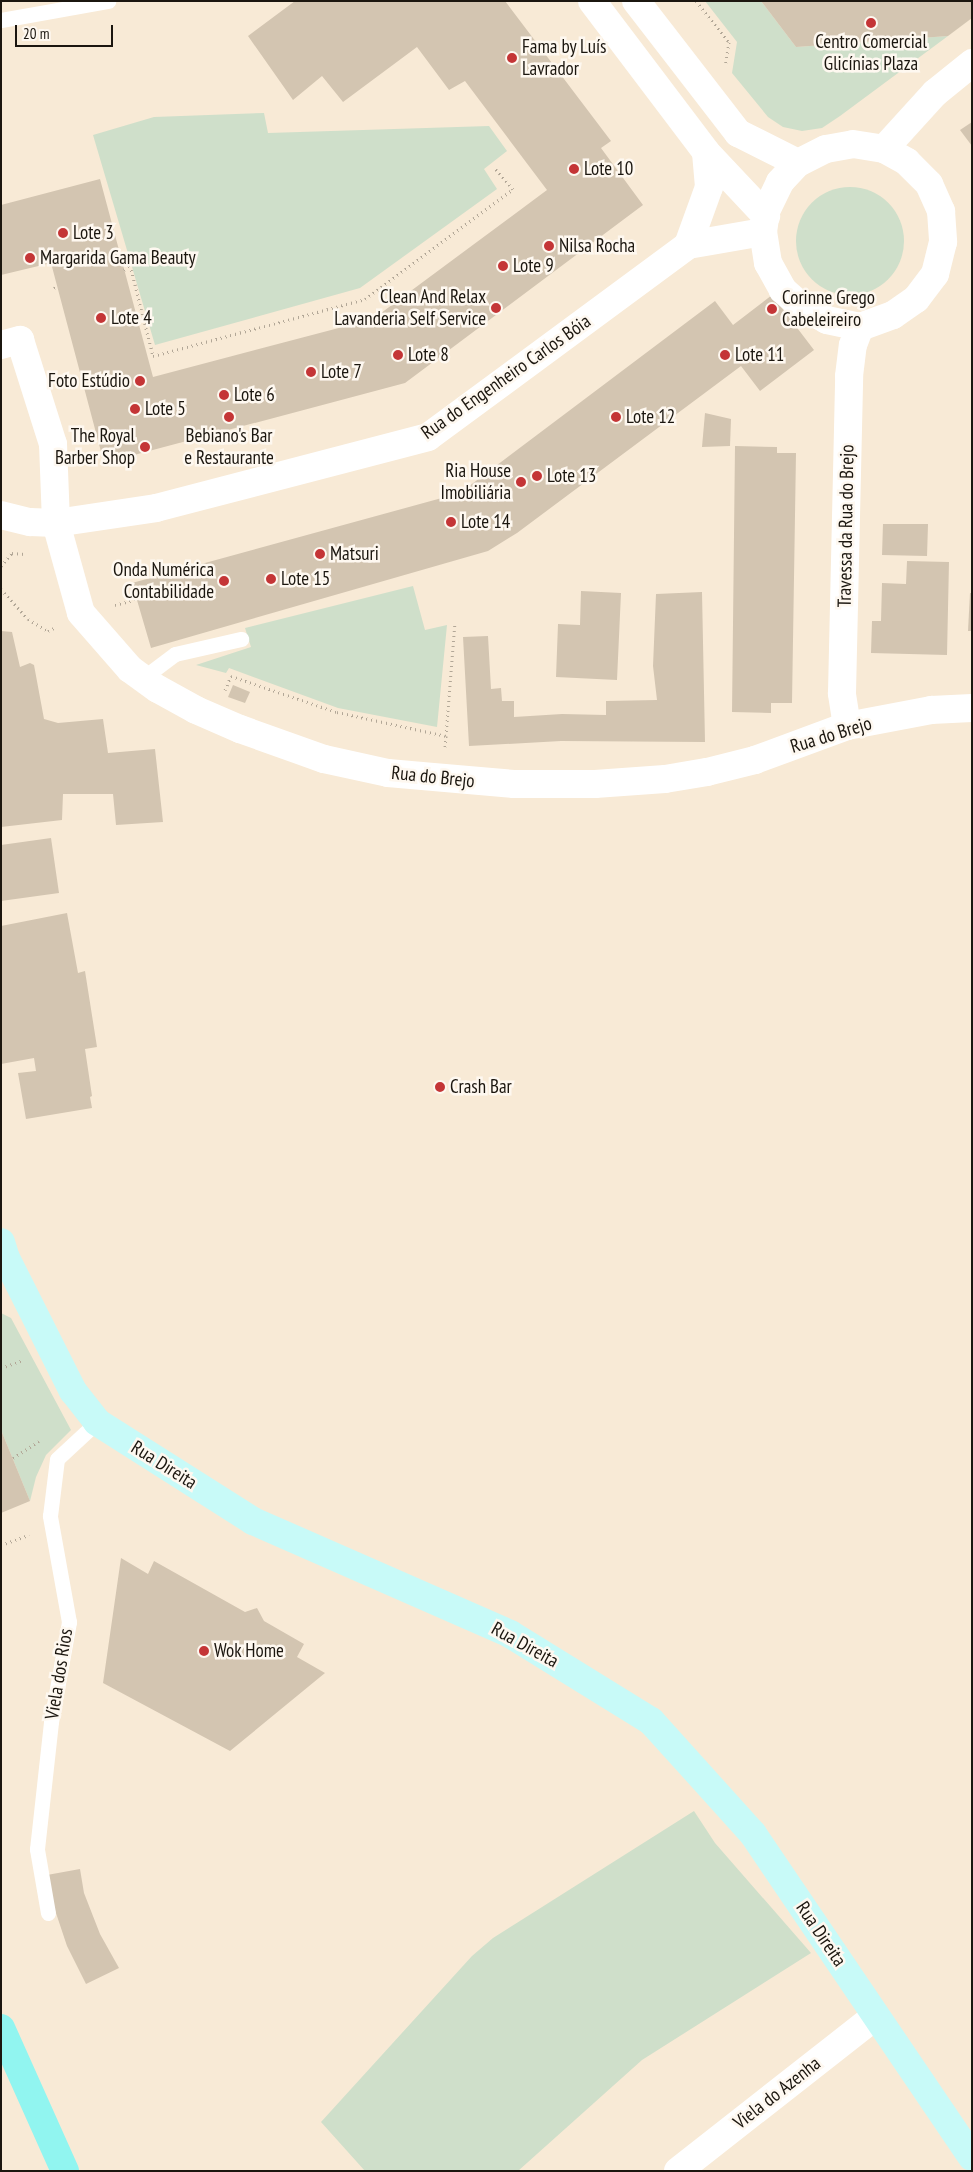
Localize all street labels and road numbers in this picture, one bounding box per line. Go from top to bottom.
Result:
street label: Rua do Engenheiro Carlos Bóia [417,310,595,444]
street label: Travessa da Rua do Brejo [833,444,859,608]
street label: Rua do Brejo [788,712,874,758]
street label: Rua do Brejo [390,761,476,793]
street label: Rua Direita [127,1436,201,1494]
street label: Rua Direita [488,1617,562,1673]
street label: Viela dos Rios [41,1627,77,1721]
street label: Rua Direita [791,1897,851,1971]
street label: Viela do Azenha [729,2052,825,2134]

